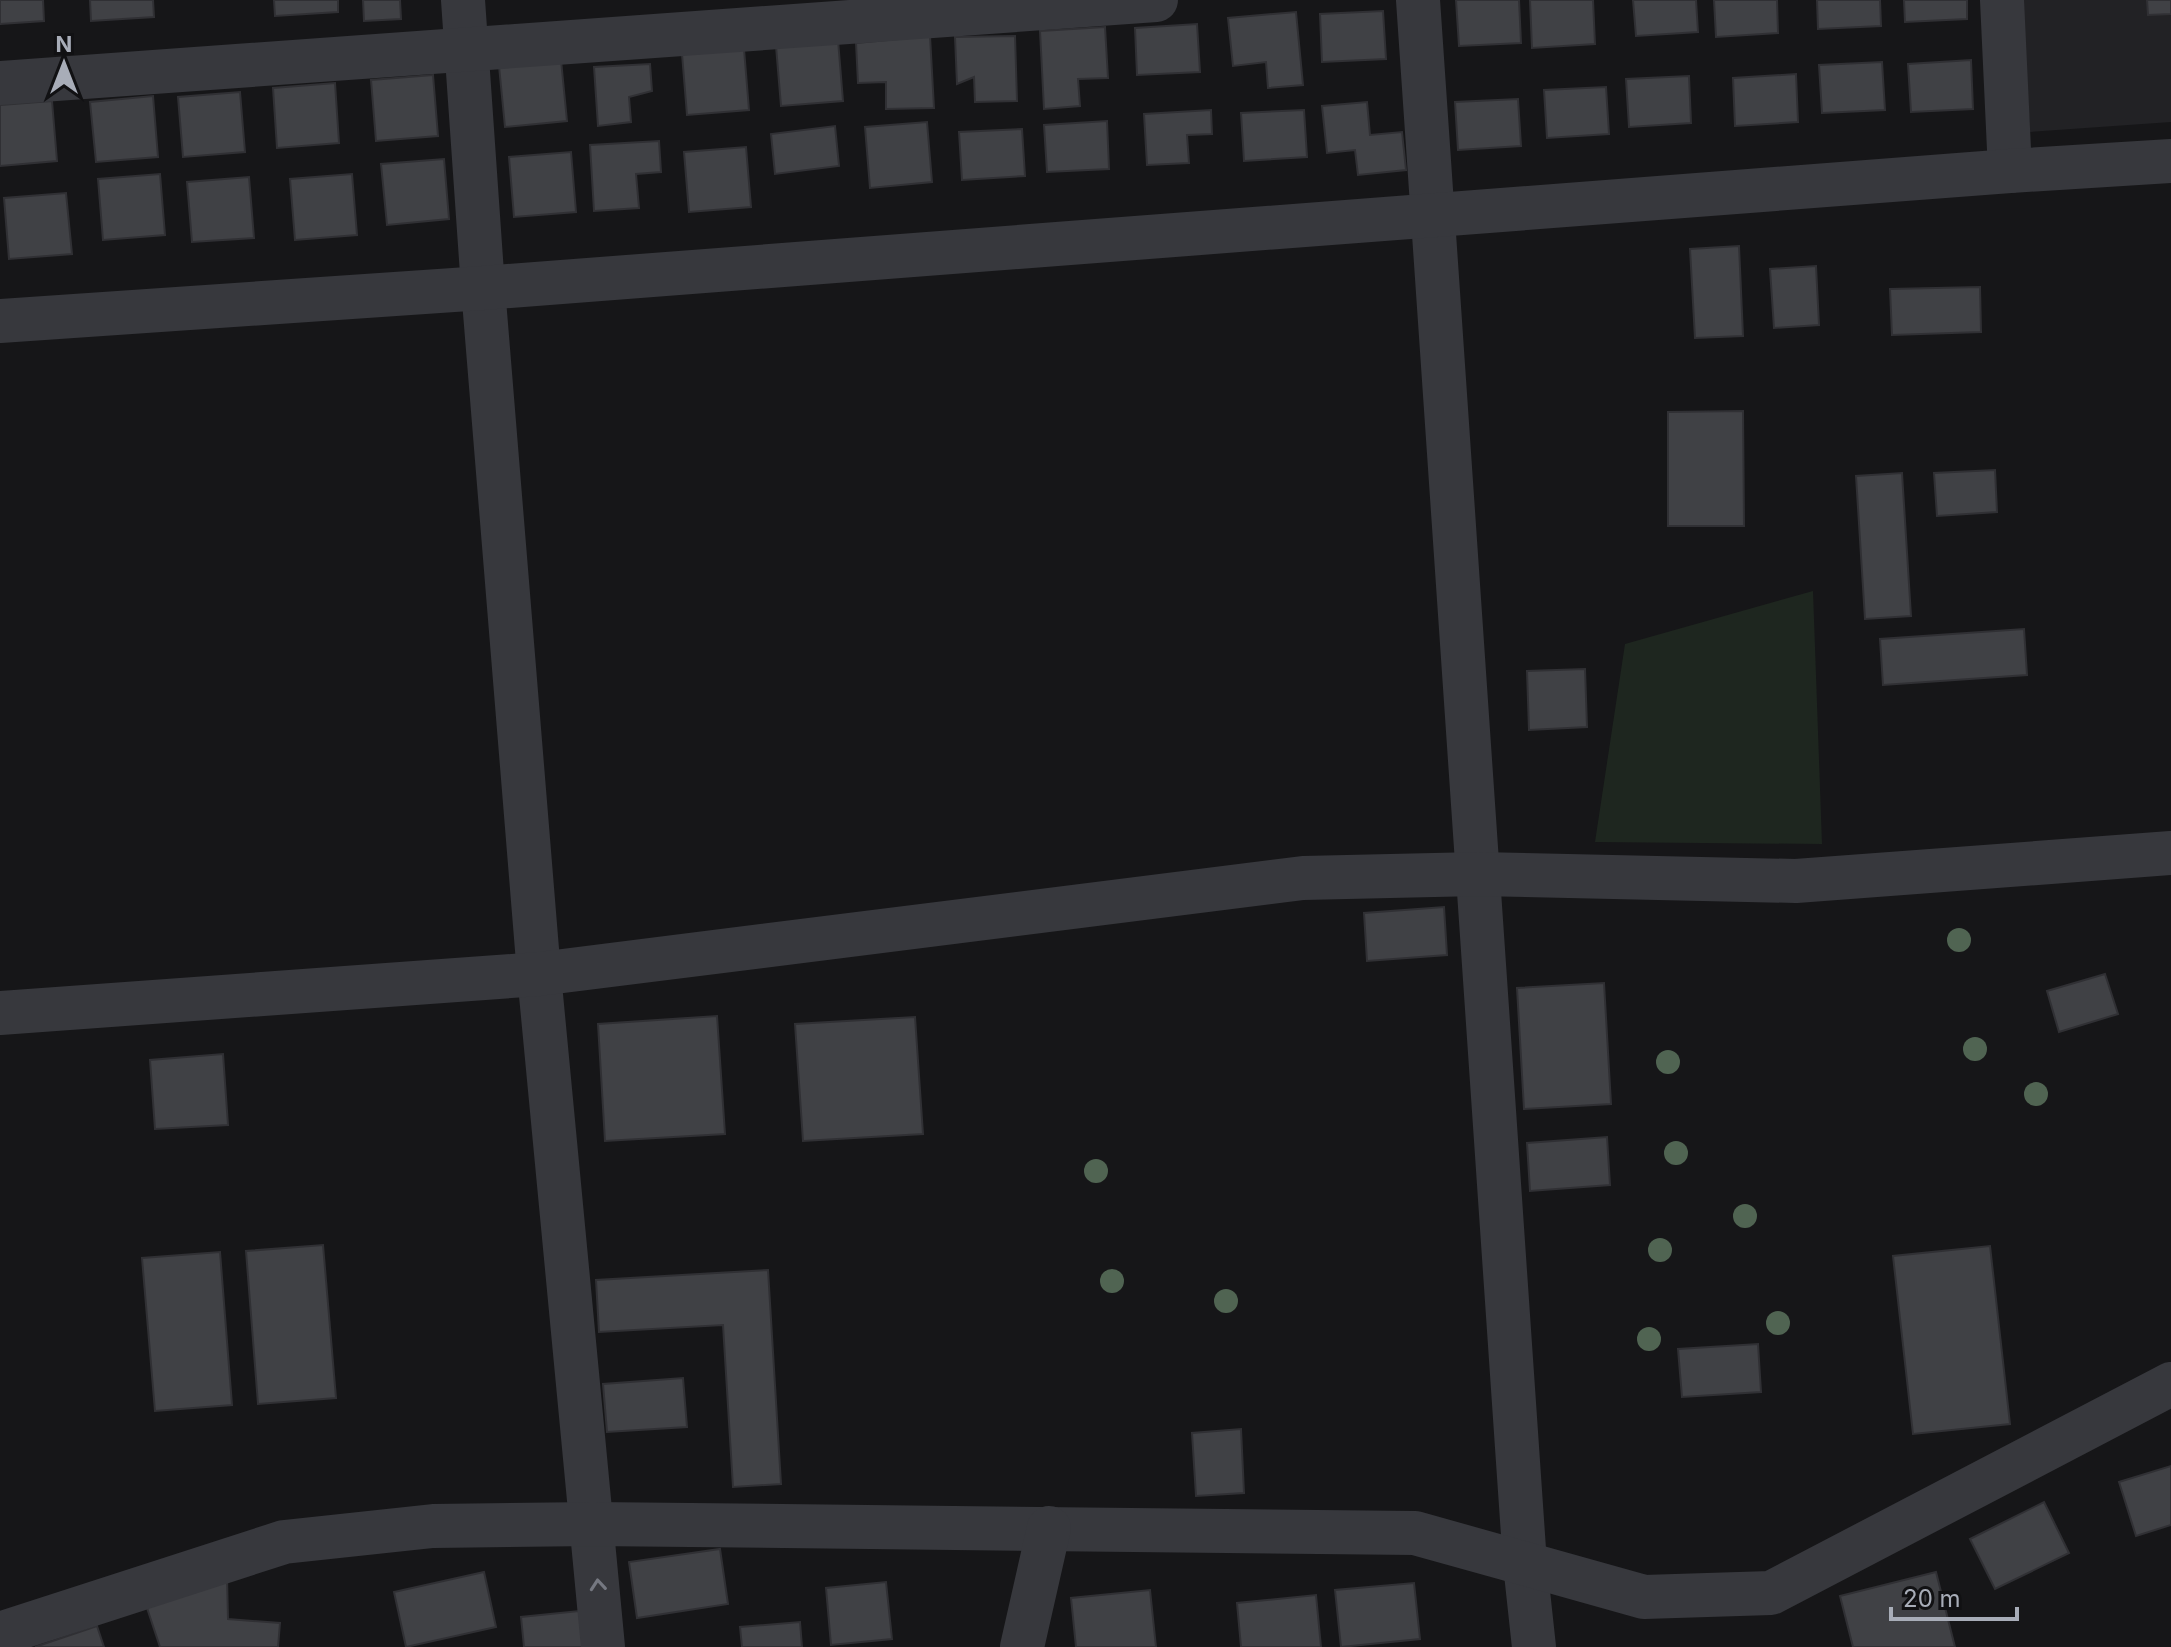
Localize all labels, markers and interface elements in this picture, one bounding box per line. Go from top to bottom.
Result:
north arrow [24,24,104,104]
text: N [56,31,72,57]
scale bar [1891,1571,2017,1621]
one-way arrow [590,1578,607,1591]
text: 20 m [1903,1584,1961,1613]

